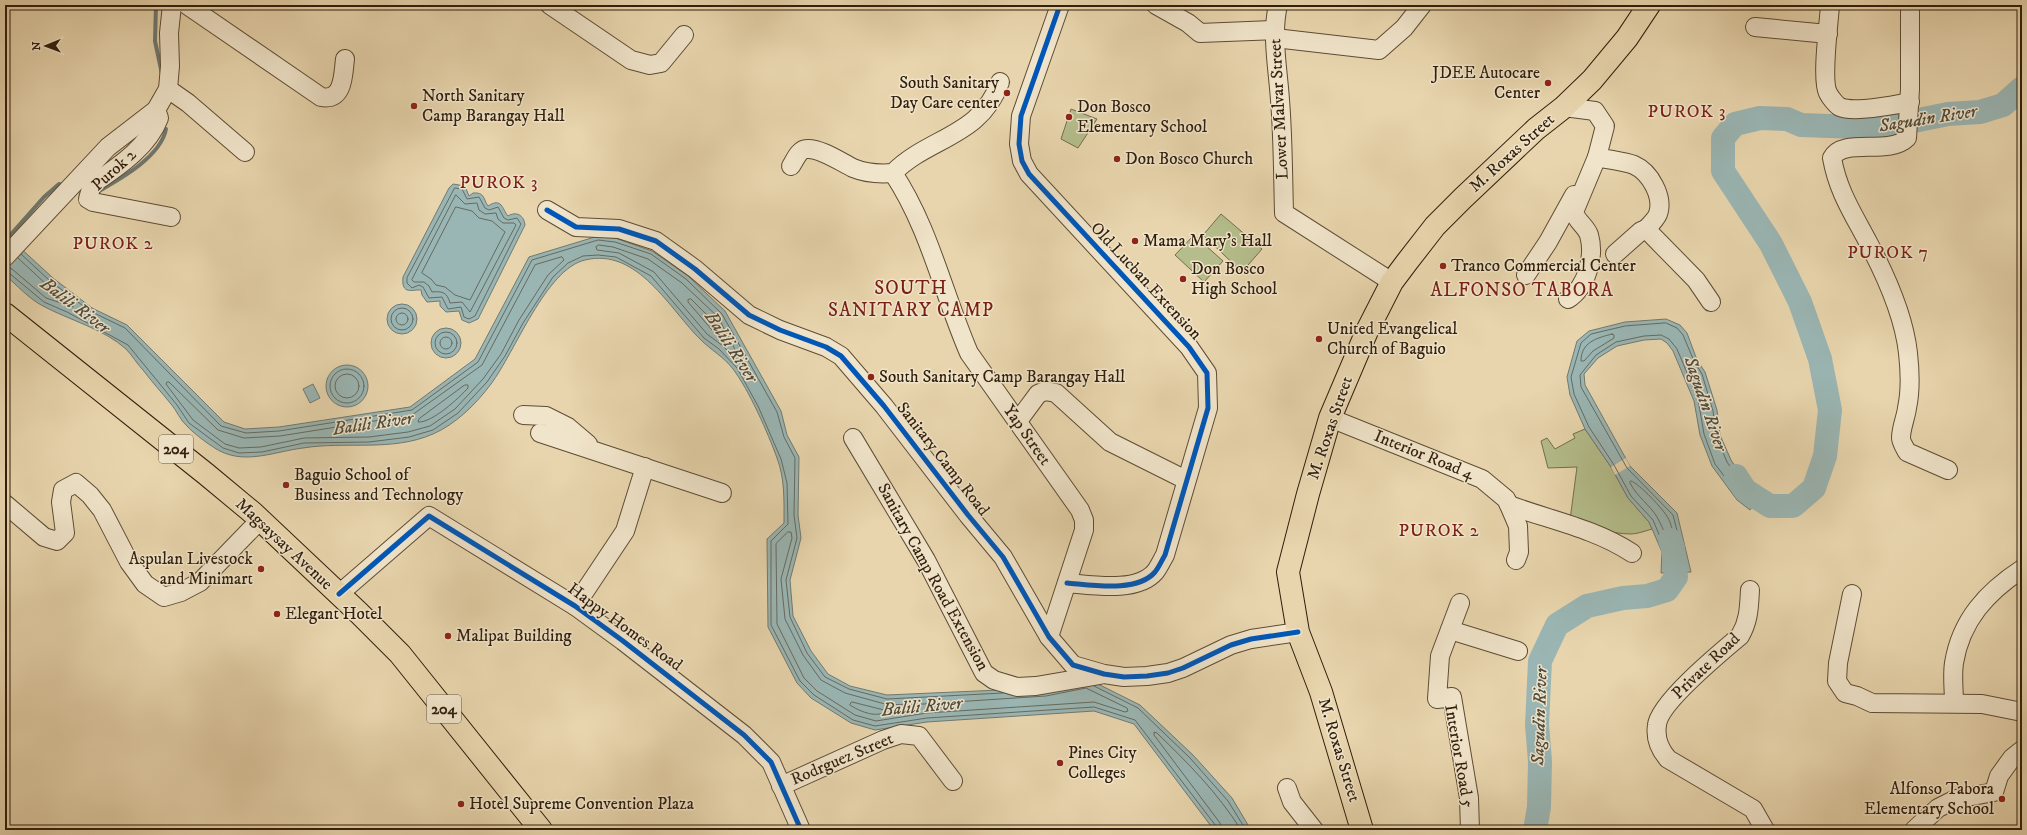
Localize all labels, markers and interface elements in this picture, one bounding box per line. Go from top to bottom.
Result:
north arrow [26,26,66,66]
street label: Lower Malvar Street [1264,37,1294,180]
text: N [30,42,44,51]
place label: JDEE Autocare Center [1430,62,1541,104]
place label: South Sanitary Day Care center [890,72,1000,114]
marker: JDEE Autocare Center [1543,78,1553,88]
place label: North Sanitary Camp Barangay Hall [422,85,565,127]
marker: South Sanitary Day Care center [1002,88,1012,98]
place label: Don Bosco Elementary School [1077,96,1207,138]
water label: Sagudin River [1877,100,1980,138]
marker: North Sanitary Camp Barangay Hall [409,101,419,111]
district label: PUROK 3 [1648,101,1726,123]
street label: M. Roxas Street [1465,108,1560,197]
marker: Don Bosco Elementary School [1064,112,1074,122]
street label: Purok 2 [87,144,142,196]
place label: Don Bosco Church [1125,148,1253,170]
marker: Don Bosco Church [1112,154,1122,164]
district label: PUROK 3 [460,172,538,194]
street label: Old Lucban Extension [1086,217,1206,345]
place label: Mama Mary's Hall [1143,230,1272,252]
district label: PUROK 2 [72,233,154,255]
marker: Mama Mary's Hall [1130,236,1140,246]
district label: PUROK 7 [1847,242,1929,264]
place label: Tranco Commercial Center [1451,255,1636,277]
place label: Don Bosco High School [1191,258,1277,300]
marker: Tranco Commercial Center [1438,261,1448,271]
water label: Balili River [35,272,115,340]
marker: Don Bosco High School [1178,274,1188,284]
district label: SOUTH SANITARY CAMP [828,277,994,322]
district label: ALFONSO TABORA [1430,279,1614,302]
water label: Balili River [699,306,763,388]
place label: United Evangelical Church of Baguio [1327,318,1457,360]
marker: United Evangelical Church of Baguio [1314,334,1324,344]
water label: Sagudin River [1678,353,1732,456]
place label: South Sanitary Camp Barangay Hall [879,366,1125,388]
marker: South Sanitary Camp Barangay Hall [866,372,876,382]
street label: M. Roxas Street [1302,373,1358,483]
street label: Sanitary Camp Road [892,398,995,521]
street label: Yap Street [998,400,1056,470]
water label: Balili River [331,407,416,441]
street label: Interior Road 4 [1371,425,1478,485]
road number: 204 [159,435,193,463]
place label: Baguio School of Business and Technology [294,464,464,506]
street label: Sanitary Camp Road Extension [872,479,994,675]
marker: Baguio School of Business and Technology [281,480,291,490]
street label: Magsaysay Avenue [231,493,337,595]
district label: PUROK 2 [1398,520,1480,542]
place label: Aspulan Livestock and Minimart [129,548,254,590]
marker: Aspulan Livestock and Minimart [256,564,266,574]
street label: Happy Homes Road [563,578,687,676]
place label: Elegant Hotel [285,603,382,625]
marker: Elegant Hotel [272,609,282,619]
place label: Malipat Building [456,625,572,647]
street label: Private Road [1667,628,1745,704]
marker: Malipat Building [443,631,453,641]
water label: Sagudin River [1527,665,1553,767]
water label: Balili River [880,692,965,722]
road number: 204 [427,695,461,723]
street label: M. Roxas Street [1313,695,1365,805]
street label: Interior Road 5 [1439,703,1479,810]
street label: Rodrguez Street [788,727,897,790]
place label: Pines City Colleges [1068,742,1137,784]
marker: Pines City Colleges [1055,758,1065,768]
place label: Alfonso Tabora Elementary School [1864,778,1995,820]
place label: Hotel Supreme Convention Plaza [469,793,695,815]
marker: Alfonso Tabora Elementary School [1997,794,2007,804]
marker: Hotel Supreme Convention Plaza [456,799,466,809]

